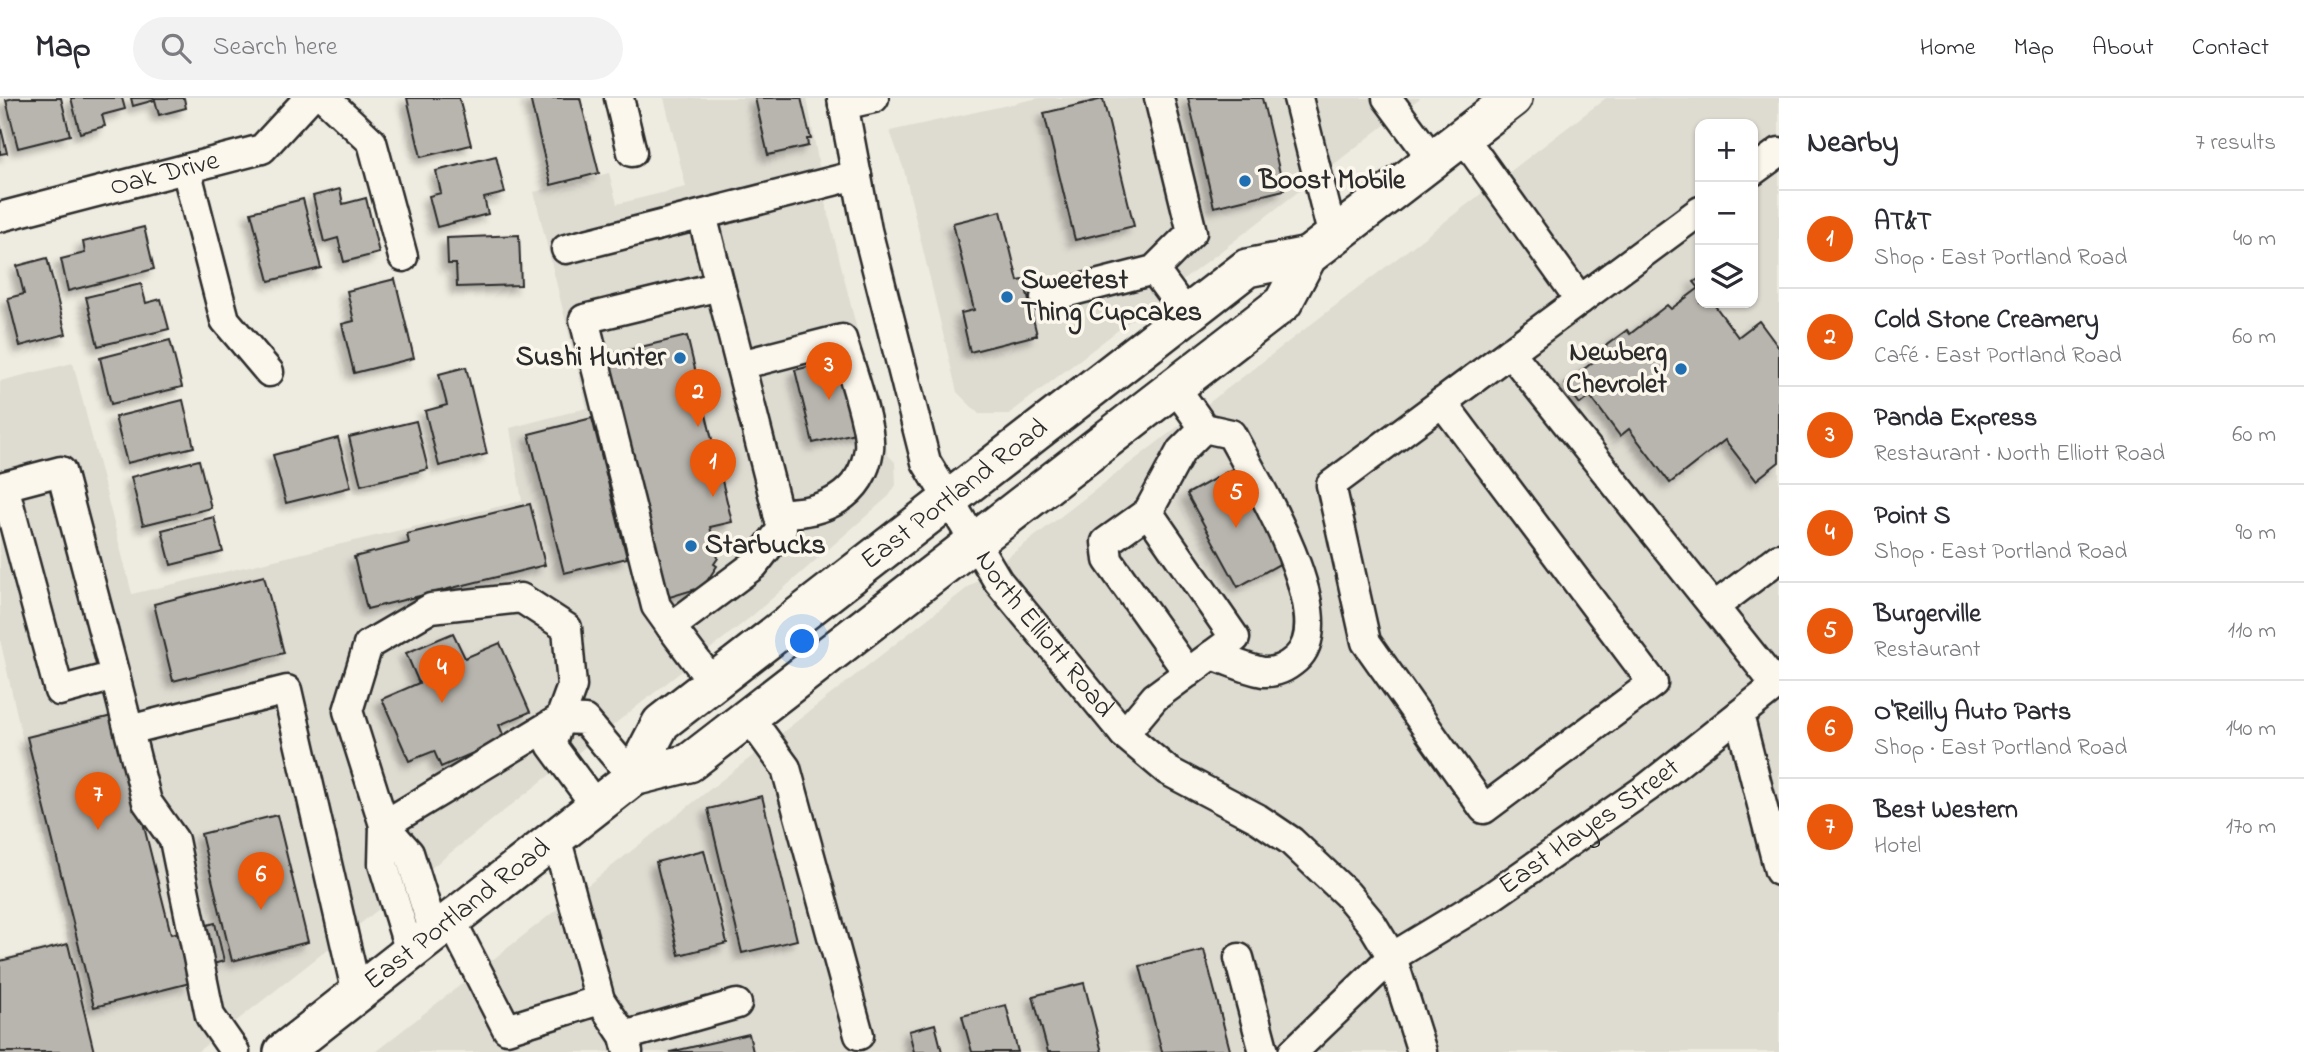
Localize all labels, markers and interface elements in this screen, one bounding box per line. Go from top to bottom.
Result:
search box [133,17,623,80]
text: Map [35,24,91,72]
icon: search [157,29,195,67]
text: Search here [213,29,337,67]
text: Home [1920,31,1976,66]
text: Map [2014,31,2054,66]
text: About [2092,31,2154,66]
text: Contact [2192,31,2269,66]
map controls [1695,119,1758,308]
button: + [1695,119,1758,182]
text: Nearby [1807,122,1899,166]
text: 7 results [2195,127,2276,160]
street label: Oak Drive [106,140,224,208]
place label: Boost Mobile [1257,161,1407,202]
marker: Boost Mobile [1237,173,1253,189]
button: − [1695,182,1758,245]
text: AT&T [1874,204,1932,242]
text: 1 [1826,223,1834,256]
text: 40 m [2233,223,2276,256]
text: Shop · East Portland Road [1874,242,2127,275]
button: layers [1695,245,1758,308]
place label: Sweetest Thing Cupcakes [1021,261,1202,335]
marker: Sweetest Thing Cupcakes [999,289,1015,305]
text: Cold Stone Creamery [1874,302,2099,340]
text: 2 [1824,321,1836,354]
text: 60 m [2232,321,2276,354]
place label: Newberg Chevrolet [1566,333,1668,406]
place label: Sushi Hunter [516,338,667,379]
text: Café · East Portland Road [1874,340,2122,373]
pin: 3 [806,342,852,400]
marker: Sushi Hunter [672,350,688,366]
marker: Newberg Chevrolet [1673,361,1689,377]
pin: 2 [675,369,721,427]
text: Panda Express [1874,400,2037,438]
street label: East Portland Road [853,409,1057,581]
text: 3 [1825,419,1835,452]
text: 60 m [2232,419,2276,452]
text: Restaurant · North Elliott Road [1874,438,2165,471]
pin: 1 [690,439,736,497]
pin: 5 [1213,470,1259,528]
text: Point S [1874,498,1950,536]
text: 4 [1825,517,1835,550]
text: 90 m [2236,517,2276,550]
place label: Starbucks [705,526,826,567]
text: Shop · East Portland Road [1874,536,2127,569]
marker: Starbucks [683,538,699,554]
street label: North Elliott Road [964,543,1124,727]
text: Burgerville [1874,596,1981,634]
text: 5 [1823,615,1837,648]
text: 110 m [2228,615,2276,648]
your location [785,624,819,658]
text: Restaurant [1874,634,1981,667]
pin: 4 [419,645,465,703]
text: O'Reilly Auto Parts [1874,694,2071,732]
text: 6 [1825,713,1835,746]
text: 140 m [2226,713,2276,746]
text: Shop · East Portland Road [1874,732,2127,765]
street label: East Hayes Street [1491,748,1689,906]
pin: 7 [75,772,121,830]
text: Best Western [1874,792,2018,830]
text: 7 [1825,811,1835,844]
text: 170 m [2226,811,2276,844]
street label: East Portland Road [356,828,560,1001]
text: Hotel [1874,830,1921,863]
pin: 6 [238,852,284,910]

